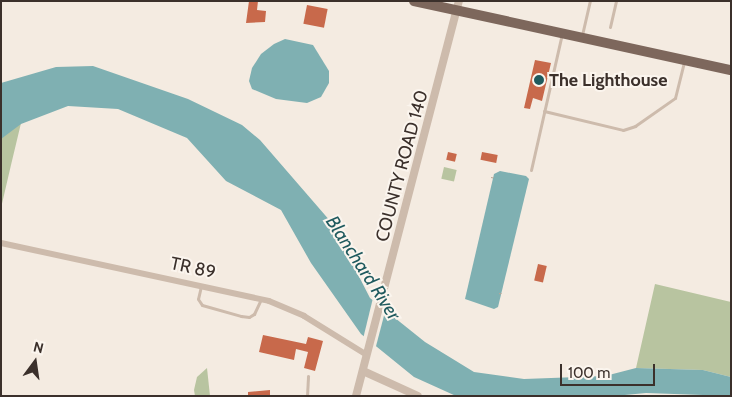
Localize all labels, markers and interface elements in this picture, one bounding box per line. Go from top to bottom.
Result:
place label: The Lighthouse [549,69,667,91]
marker: The Lighthouse [533,74,545,86]
street label: COUNTY ROAD 140 [371,88,433,244]
water label: Blanchard River [321,212,405,324]
street label: TR 89 [168,253,218,283]
north arrow [10,337,60,387]
text: N [32,338,46,357]
scale bar [562,354,657,386]
text: 100 m [568,364,610,382]

